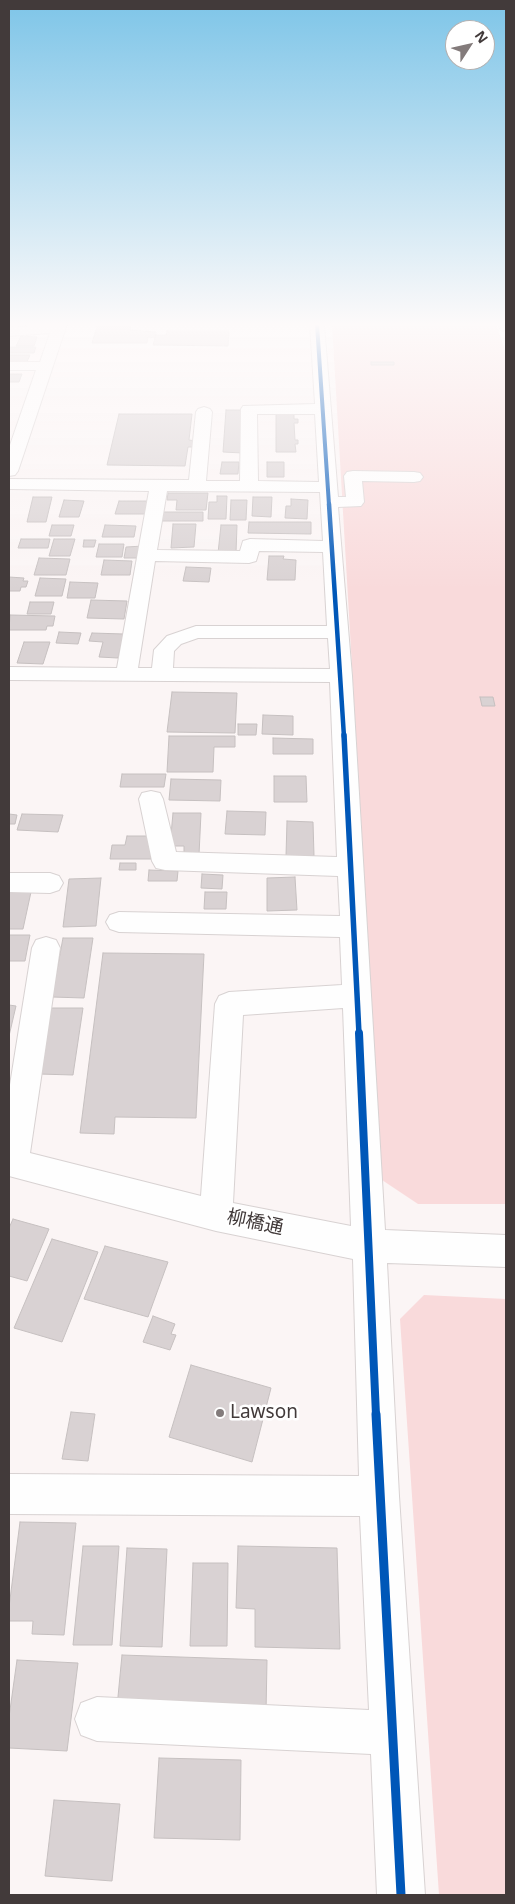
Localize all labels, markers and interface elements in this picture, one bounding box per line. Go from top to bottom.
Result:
north arrow [445,20,495,70]
text: N [471,27,493,47]
street label: 柳橋通 [225,1206,285,1240]
place label: Lawson [230,1402,298,1424]
marker: Lawson [214,1407,226,1419]

